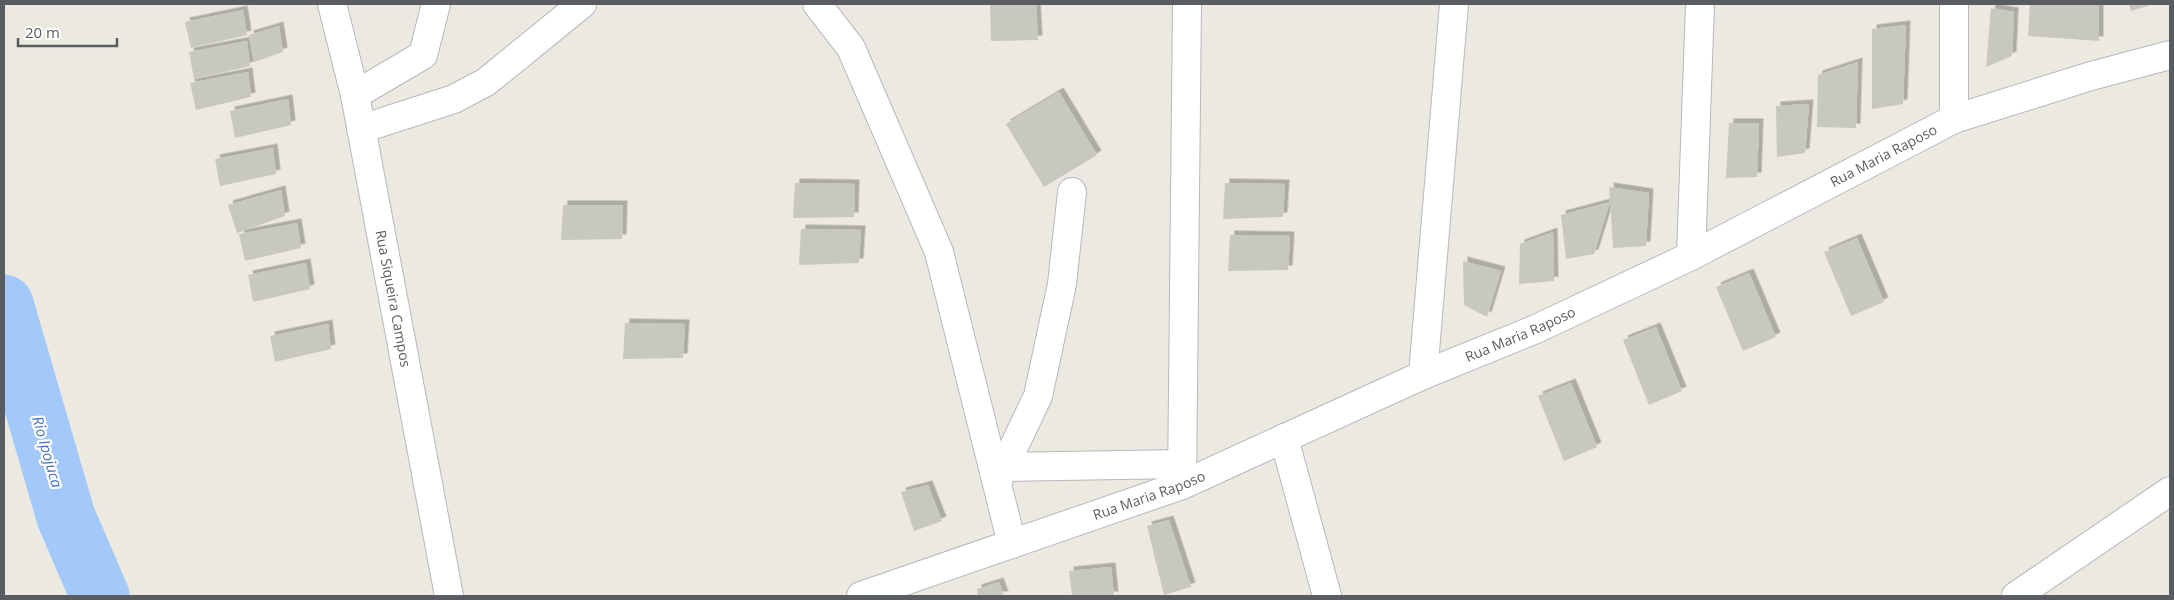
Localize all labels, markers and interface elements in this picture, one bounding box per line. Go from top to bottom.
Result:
scale bar [18,15,116,47]
text: 20 m [25,22,60,42]
street label: Rua Maria Raposo [1826,120,1940,191]
street label: Rua Siqueira Campos [372,228,416,369]
street label: Rua Maria Raposo [1462,302,1578,366]
water label: Rio Ipojuca [28,414,68,490]
street label: Rua Maria Raposo [1090,466,1208,524]

